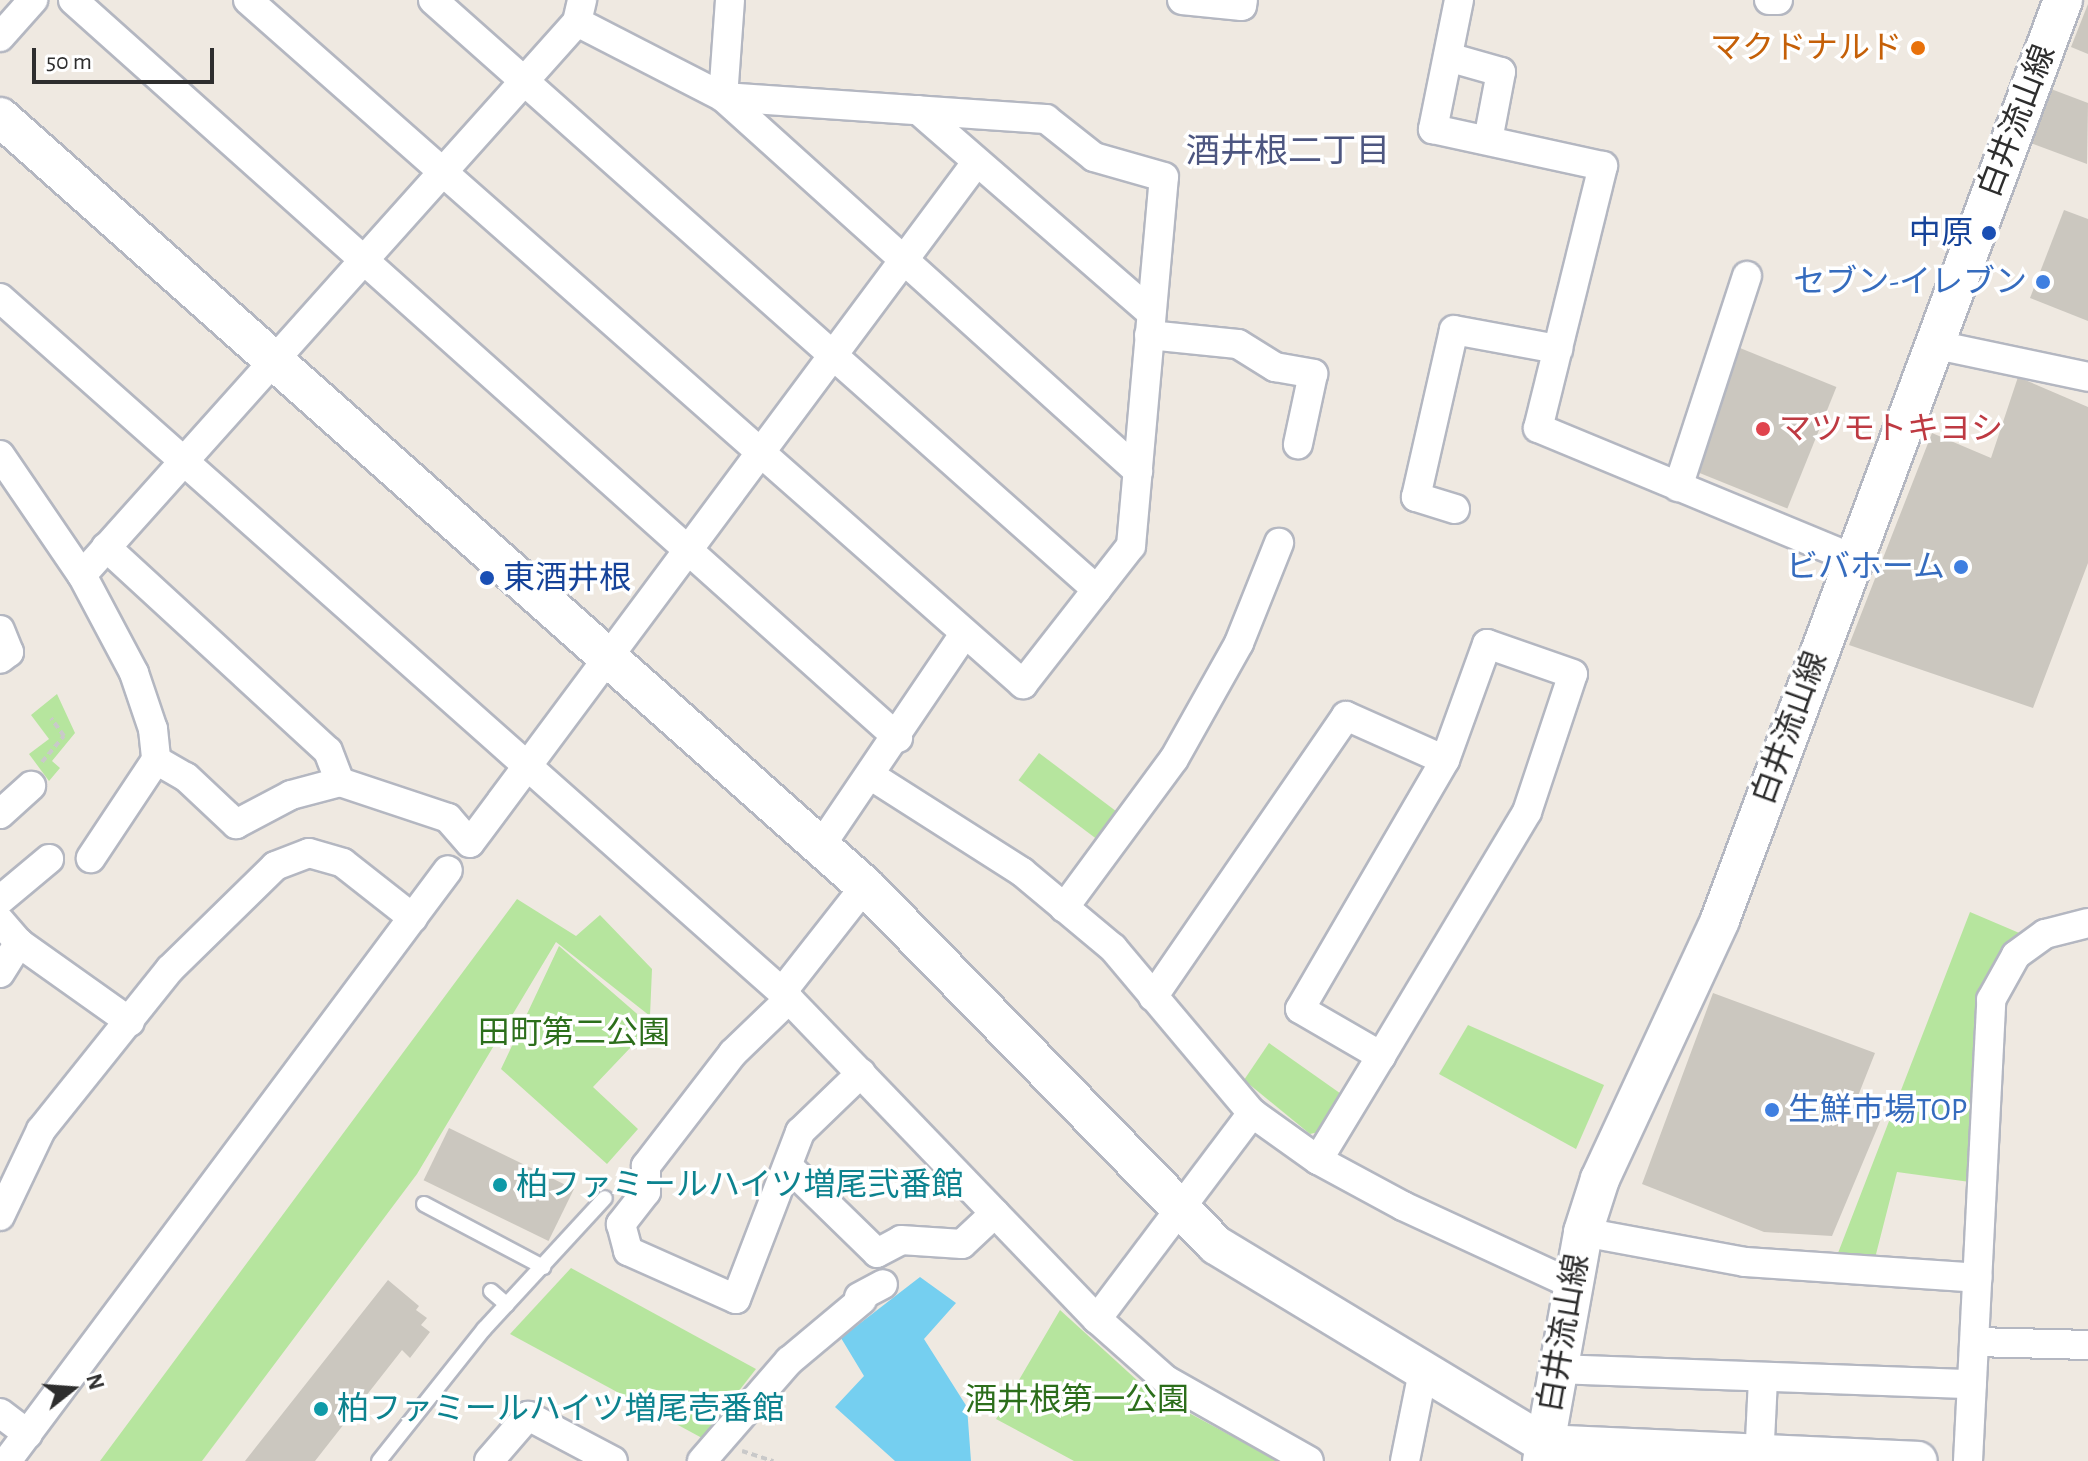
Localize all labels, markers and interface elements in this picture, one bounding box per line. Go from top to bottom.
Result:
place label: マクドナルド [1710,29,1902,67]
scale bar [36,32,218,82]
marker: マクドナルド [1909,39,1927,57]
street label: 白井流山線 [1970,39,2064,203]
text: 50 m [46,50,92,74]
district label: 酒井根二丁目 [1186,133,1390,173]
place label: 中原 [1909,214,1973,252]
marker: 中原 [1980,224,1998,242]
place label: セブン-イレブン [1793,263,2027,301]
marker: セブン-イレブン [2034,273,2052,291]
place label: マツモトキヨシ [1779,410,2003,448]
marker: マツモトキヨシ [1754,420,1772,438]
place label: ビバホーム [1785,548,1945,586]
marker: ビバホーム [1952,558,1970,576]
place label: 東酒井根 [503,559,631,597]
marker: 東酒井根 [478,569,496,587]
street label: 白井流山線 [1745,646,1835,810]
park label: 田町第二公園 [478,1014,670,1052]
place label: 生鮮市場TOP [1788,1091,1967,1129]
marker: 生鮮市場TOP [1763,1101,1781,1119]
place label: 柏ファミールハイツ増尾弐番館 [516,1166,964,1204]
marker: 柏ファミールハイツ増尾弐番館 [491,1176,509,1194]
street label: 白井流山線 [1531,1251,1597,1415]
north arrow [32,1349,112,1429]
text: N [82,1371,108,1393]
park label: 酒井根第一公園 [965,1381,1189,1419]
place label: 柏ファミールハイツ増尾壱番館 [337,1390,785,1428]
marker: 柏ファミールハイツ増尾壱番館 [312,1400,330,1418]

